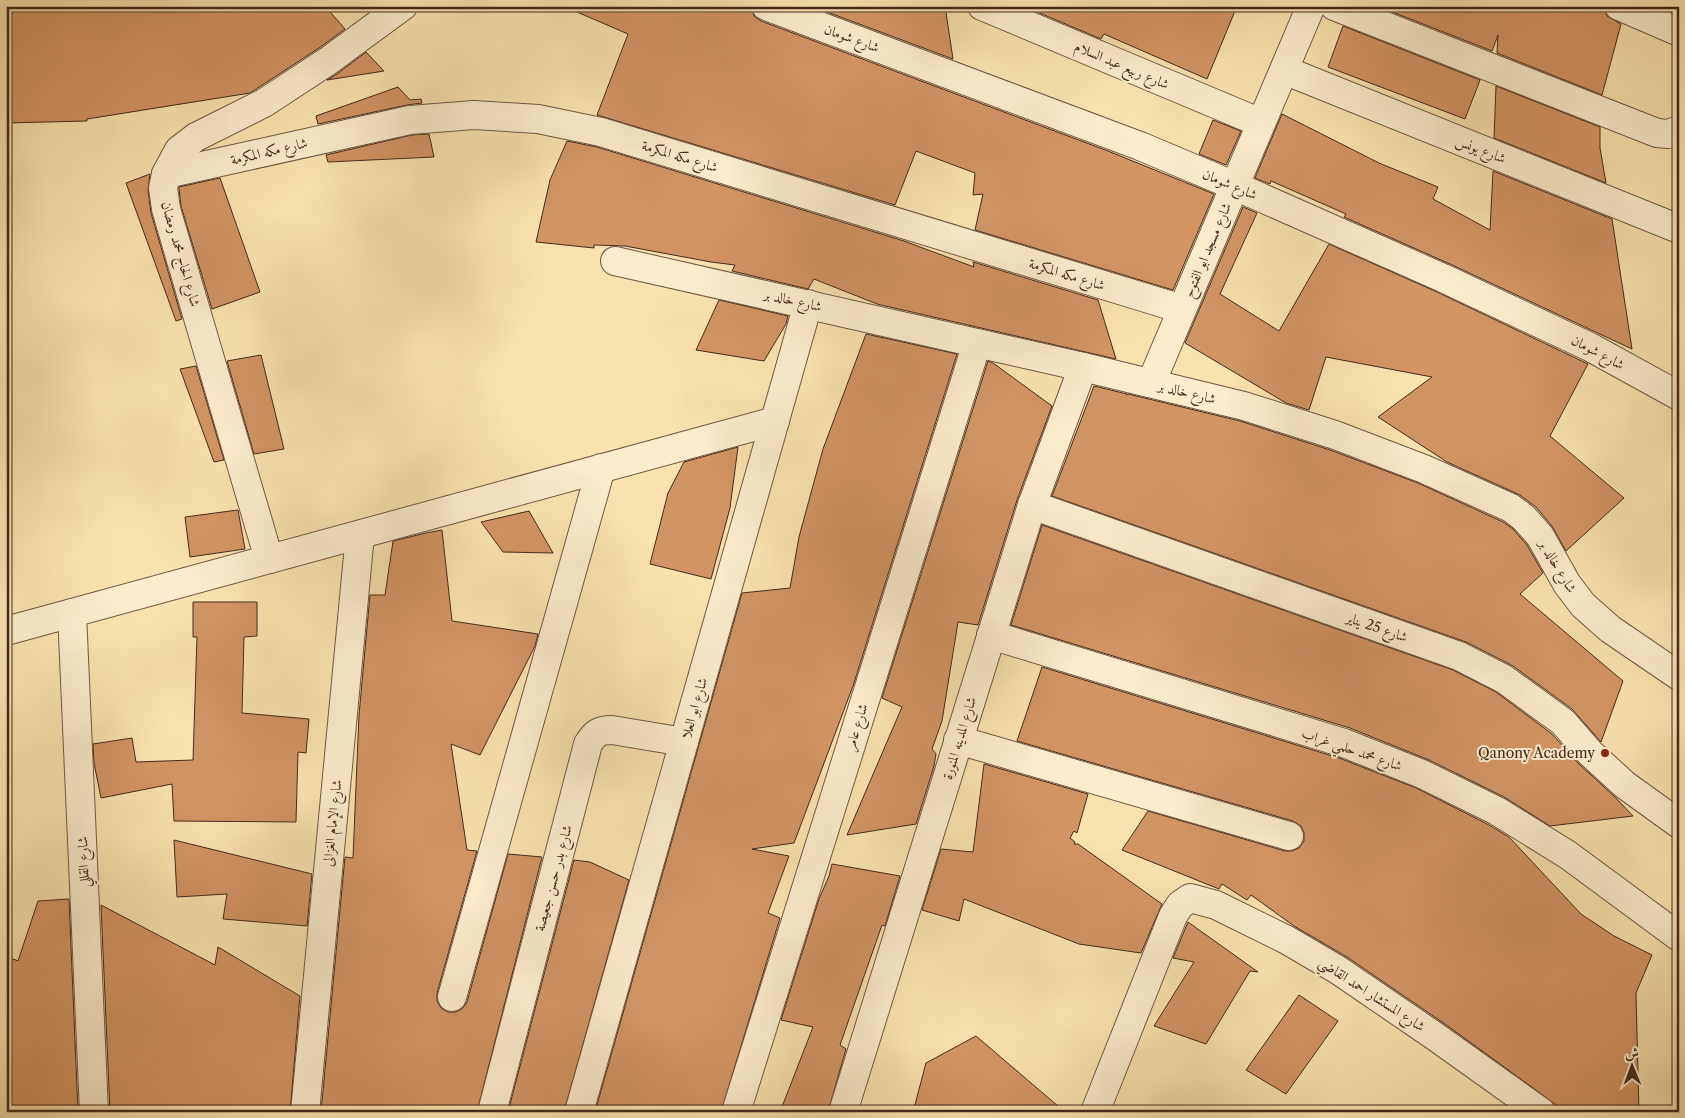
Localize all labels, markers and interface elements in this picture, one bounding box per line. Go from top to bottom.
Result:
street label: شارع شومان [821,20,882,59]
street label: شارع ربيع عبد السلام [1070,37,1172,98]
street label: شارع يونس [1452,131,1509,170]
street label: شارع مكه المكرمة [229,133,310,172]
street label: شارع مكه المكرمة [639,136,720,179]
street label: شارع شومان [1199,164,1260,206]
street label: شارع الحاج محمد رمضان [153,199,205,310]
street label: شارع مسجد ابو الفتوح [1179,200,1239,302]
street label: شارع مكه المكرمة [1026,254,1107,297]
street label: شارع خالد بر [760,284,824,318]
street label: شارع شومان [1567,331,1628,376]
street label: شارع خالد بر [1154,376,1218,411]
street label: شارع خالد بر [1532,534,1581,597]
street label: شارع 25 يناير [1341,607,1410,649]
street label: شارع ابو العلا [677,675,714,741]
street label: شارع المدينه المنورة [938,695,983,782]
street label: شارع عامر [840,701,875,754]
street label: شارع محمد حلمي غراب [1298,723,1405,778]
place label: Qanony Academy [1478,744,1595,762]
marker: Qanony Academy [1599,747,1611,759]
street label: شارع الإمام الغزالى [318,779,349,868]
street label: شارع بدر حسن جعيصة [530,823,579,934]
street label: شارع القللي [73,836,97,888]
street label: شارع المستشار احمد القاضي [1313,953,1429,1039]
north arrow [1608,1040,1658,1090]
text: ش [1625,1044,1639,1062]

